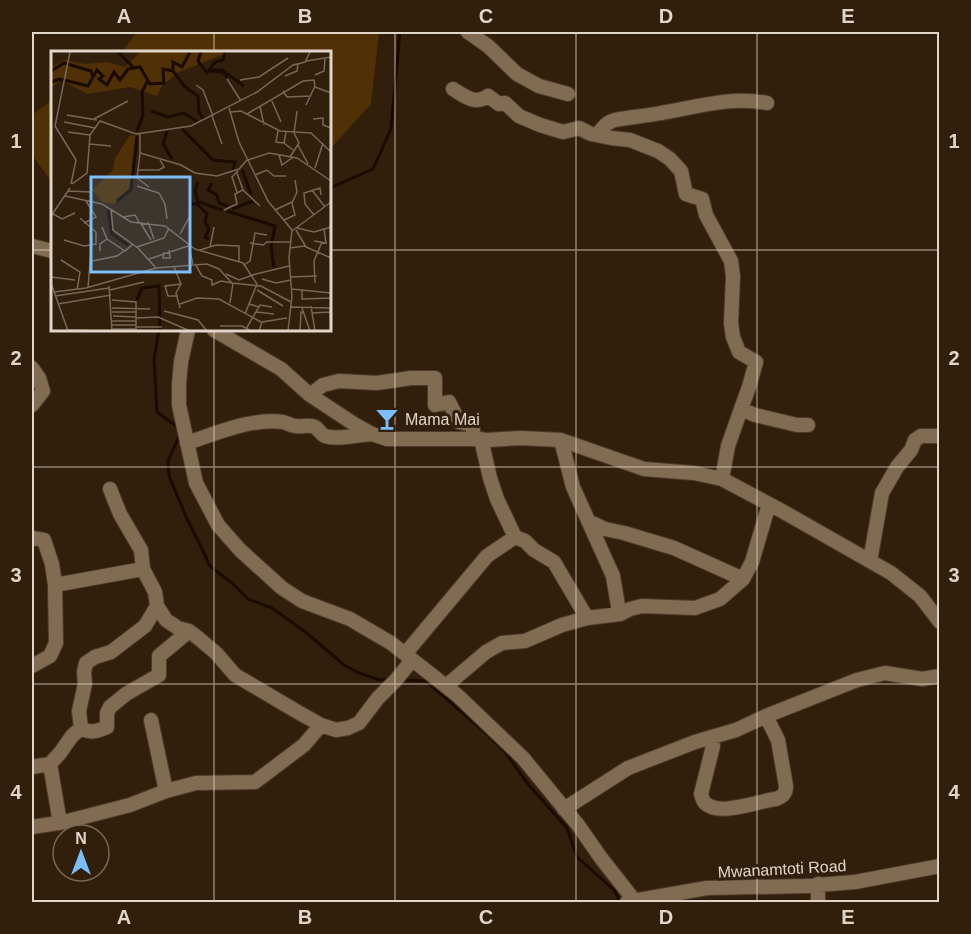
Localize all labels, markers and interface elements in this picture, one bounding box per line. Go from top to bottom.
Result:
text: A [117,5,131,27]
text: B [298,5,312,27]
text: C [479,5,493,27]
text: D [659,5,673,27]
text: E [841,5,855,27]
inset map [51,51,332,332]
text: 1 [10,130,22,152]
text: 1 [948,130,960,152]
text: 2 [10,347,22,369]
text: 2 [948,347,960,369]
bar icon: Mama Mai [374,406,400,432]
place label: Mama Mai [405,411,480,428]
text: 3 [10,564,22,586]
text: 3 [948,564,960,586]
text: 4 [10,781,22,803]
text: 4 [948,781,960,803]
north arrow [51,823,111,883]
text: N [75,830,87,847]
street label: Mwanamtoti Road [717,857,847,881]
text: A [117,906,131,928]
text: B [298,906,312,928]
text: C [479,906,493,928]
text: D [659,906,673,928]
text: E [841,906,855,928]

